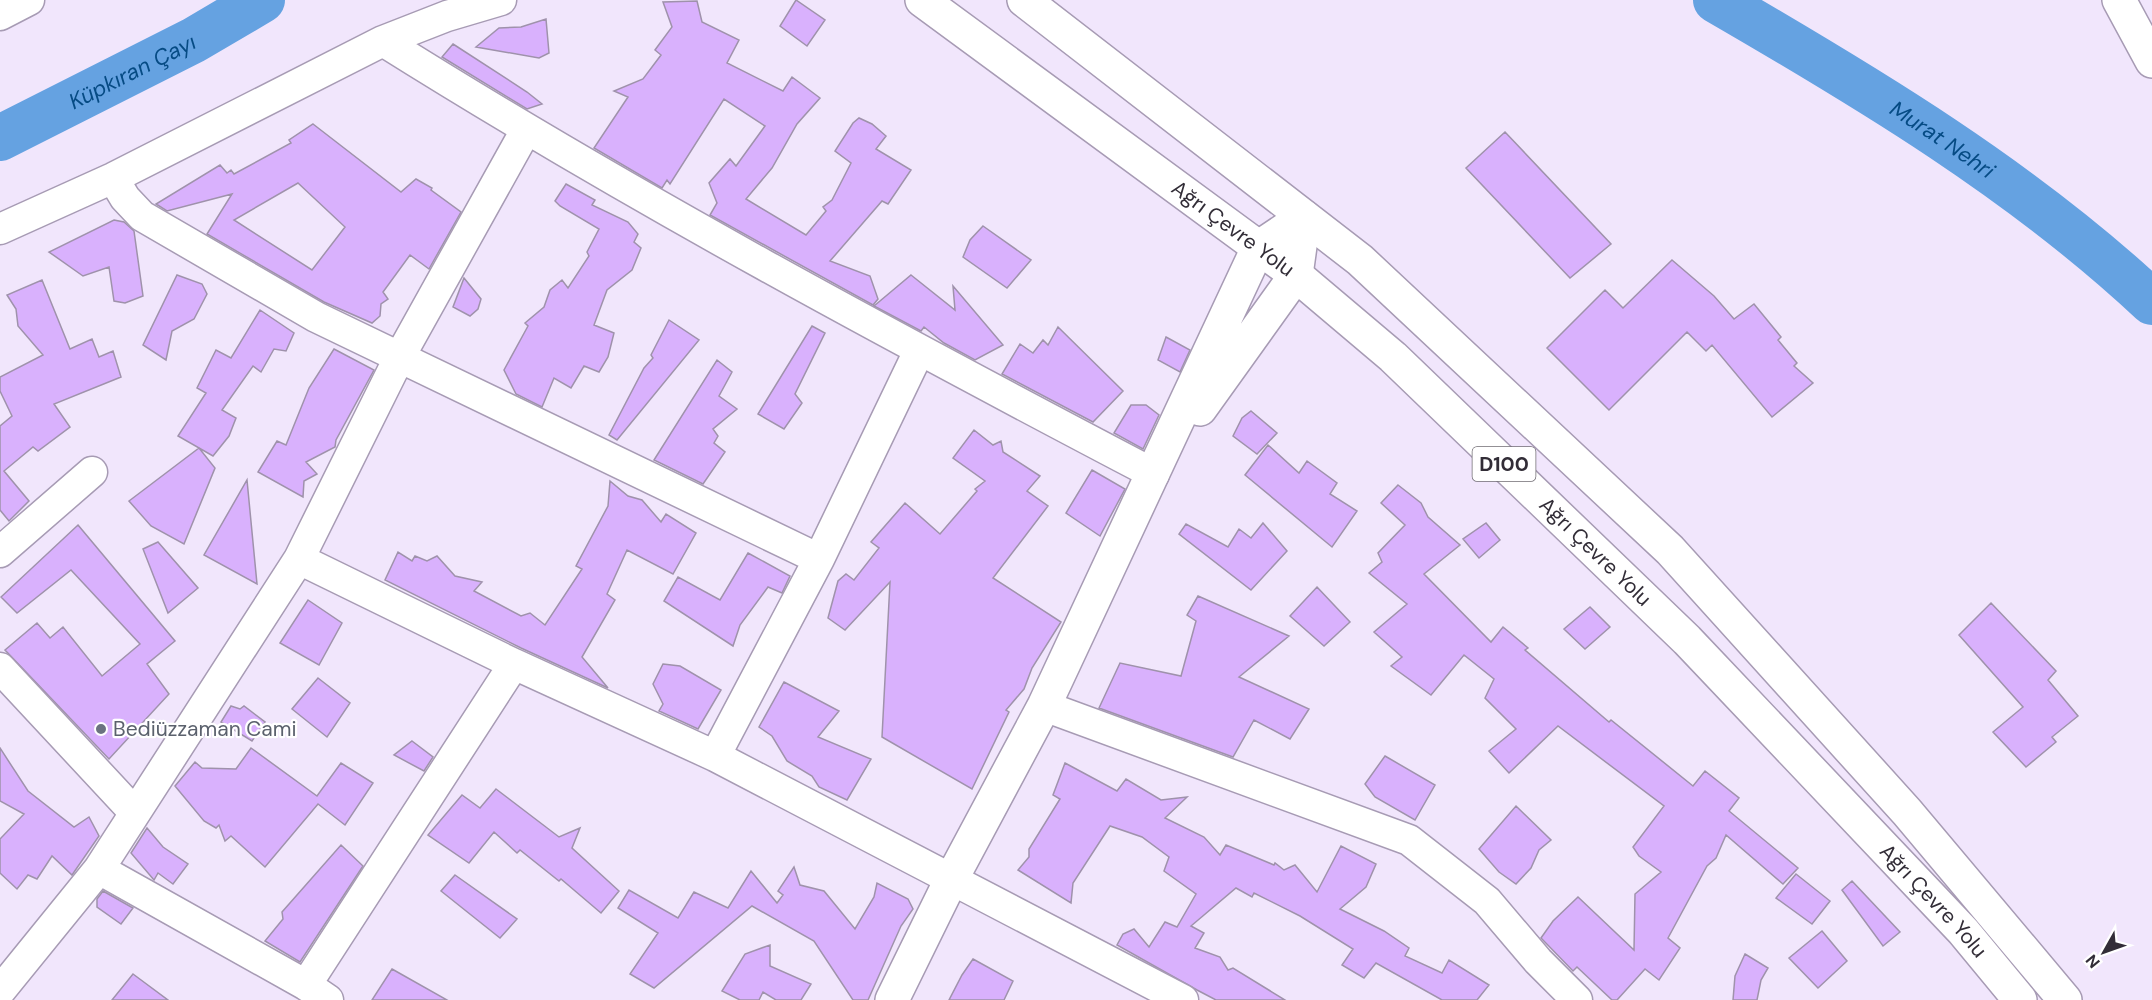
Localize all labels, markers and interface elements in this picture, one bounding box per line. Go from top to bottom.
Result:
water label: Küpkıran Çayı [64,27,201,116]
water label: Murat Nehri [1884,94,2001,186]
street label: Ağrı Çevre Yolu [1166,174,1300,283]
road number: D100 [1472,447,1536,481]
street label: Ağrı Çevre Yolu [1533,491,1658,612]
place label: Bediüzzaman Cami [113,715,297,743]
marker: Bediüzzaman Cami [94,722,108,736]
street label: Ağrı Çevre Yolu [1873,838,1993,963]
north arrow [2074,922,2134,982]
text: N [2081,950,2105,973]

